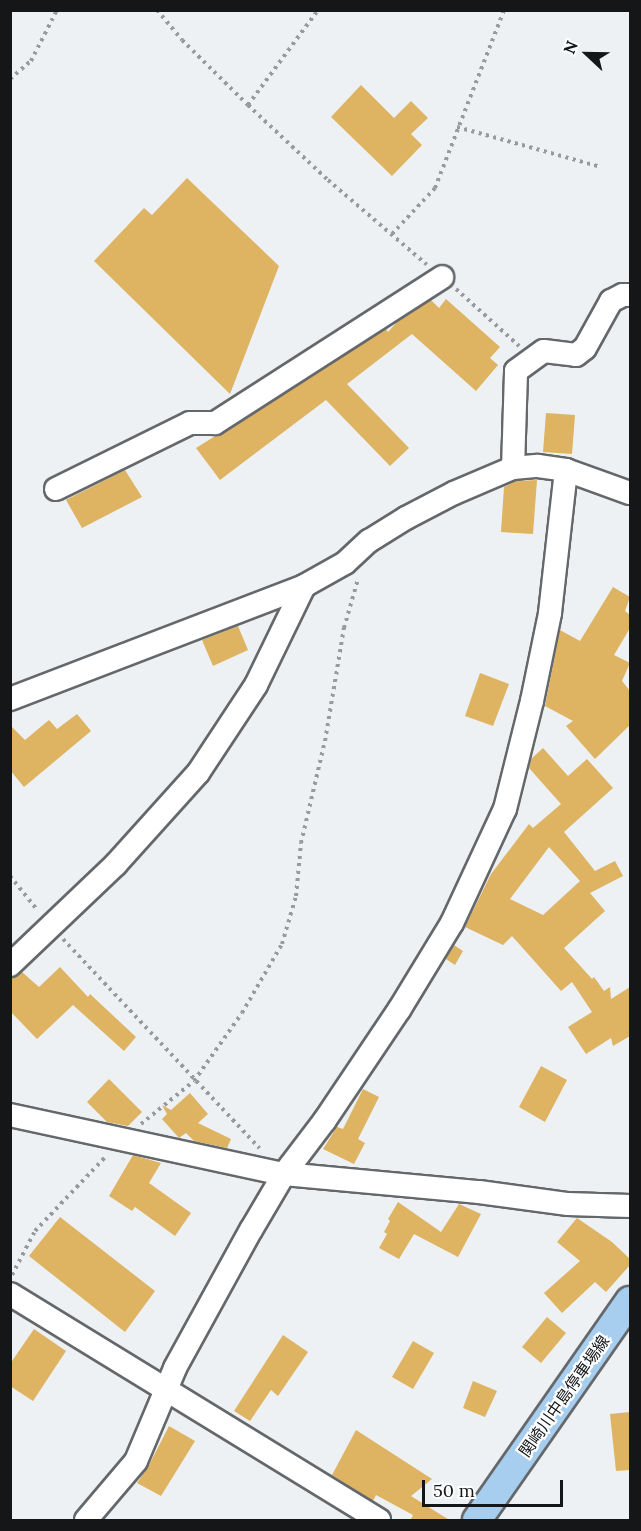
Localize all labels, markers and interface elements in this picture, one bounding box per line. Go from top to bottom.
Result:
north arrow [557,24,617,84]
text: N [559,38,582,57]
street label: 関崎川中島停車場線 [515,1332,613,1460]
scale bar [425,1468,566,1506]
text: 50 m [433,1479,475,1502]

